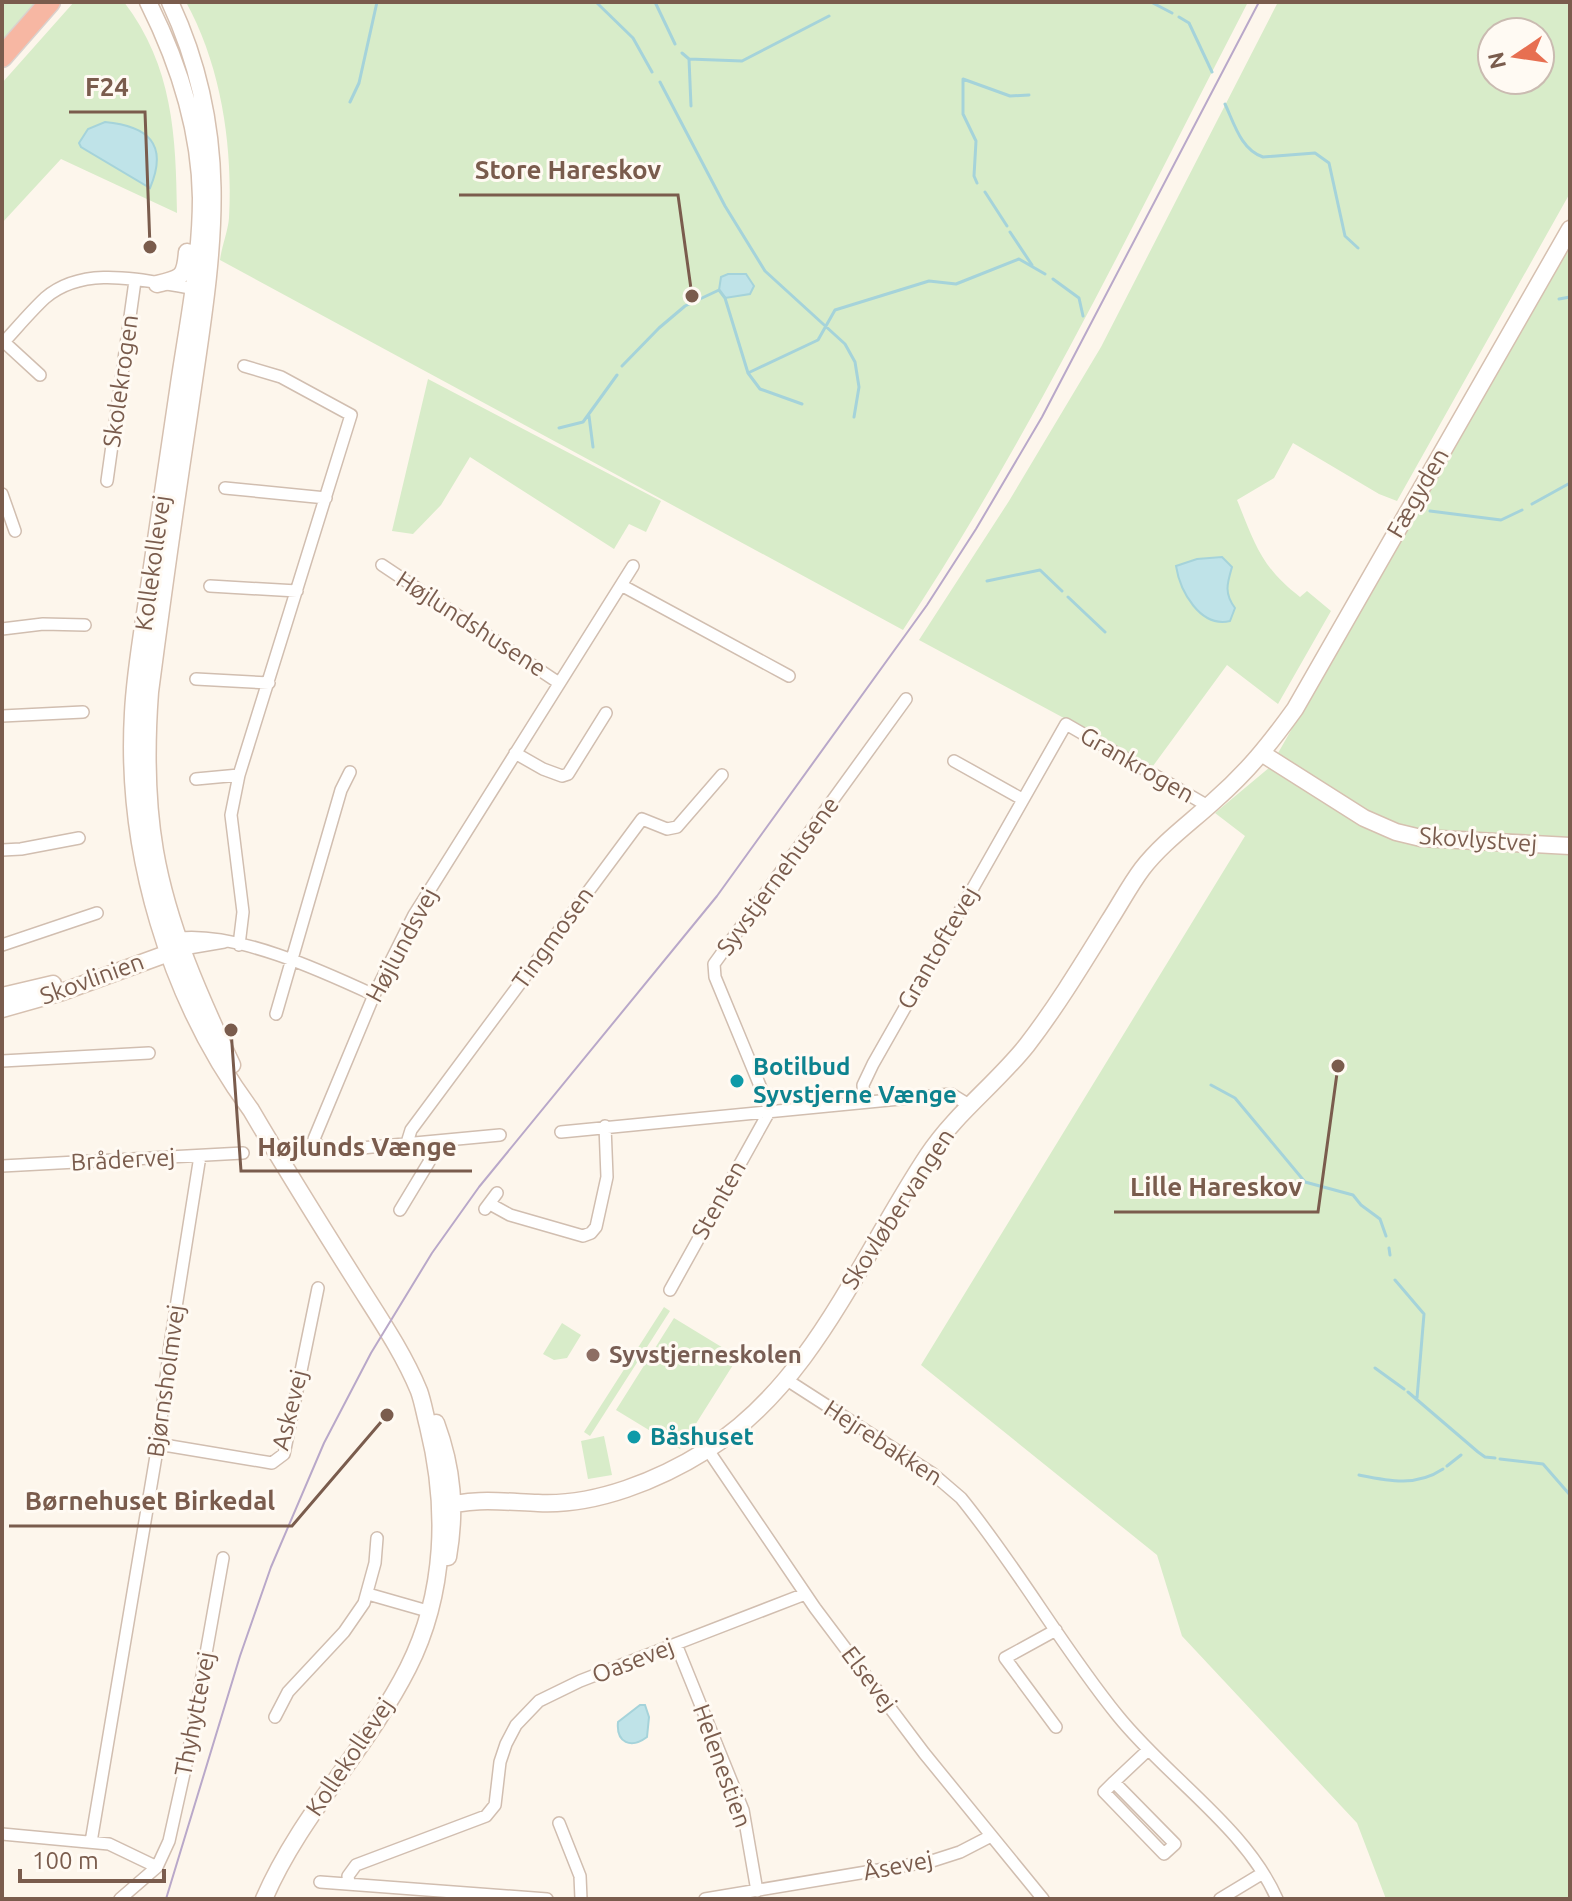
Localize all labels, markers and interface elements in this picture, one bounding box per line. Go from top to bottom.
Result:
north arrow [1476,16,1556,96]
text: N [1482,50,1510,71]
callout: F24 [69,62,145,112]
text: F24 [85,72,129,101]
callout: Store Hareskov [459,145,678,195]
text: Store Hareskov [475,155,661,184]
street label: Skolekrogen [98,313,143,449]
street label: Fægyden [1381,443,1454,542]
street label: Kollekollevej [130,494,175,632]
street label: Højlundshusene [391,565,551,682]
street label: Grankrogen [1076,721,1199,808]
street label: Syvstjernehusene [711,791,844,960]
street label: Skovlystvej [1418,822,1538,857]
street label: Tingmosen [507,882,599,994]
street label: Grantoftevej [892,882,984,1014]
street label: Højlundsvej [360,883,443,1007]
street label: Skovlinien [36,947,147,1010]
place label: Botilbud Syvstjerne Vænge [753,1053,957,1108]
marker: Botilbud Syvstjerne Vænge [728,1072,746,1090]
callout: Højlunds Vænge [241,1121,472,1171]
street label: Skovløbervangen [836,1124,959,1294]
text: Højlunds Vænge [257,1132,457,1161]
street label: Brådervej [70,1143,176,1176]
street label: Stenten [686,1156,751,1244]
callout: Lille Hareskov [1114,1162,1318,1212]
text: Lille Hareskov [1130,1172,1302,1201]
street label: Bjørnsholmvej [141,1303,190,1459]
place label: Syvstjerneskolen [609,1341,802,1368]
marker: Syvstjerneskolen [584,1346,602,1364]
street label: Askevej [266,1367,313,1453]
street label: Hejrebakken [819,1394,947,1491]
place label: Båshuset [650,1423,754,1450]
marker: Båshuset [625,1428,643,1446]
callout: Børnehuset Birkedal [9,1476,292,1526]
text: Børnehuset Birkedal [25,1486,275,1515]
street label: Oasevej [588,1633,678,1688]
street label: Elsevej [836,1641,902,1716]
street label: Thyhyttevej [169,1649,220,1778]
street label: Kollekollevej [300,1693,399,1821]
street label: Helenestien [688,1701,757,1831]
scale bar [20,1833,164,1883]
street label: Åsevej [861,1846,935,1885]
text: 100 m [32,1847,99,1874]

